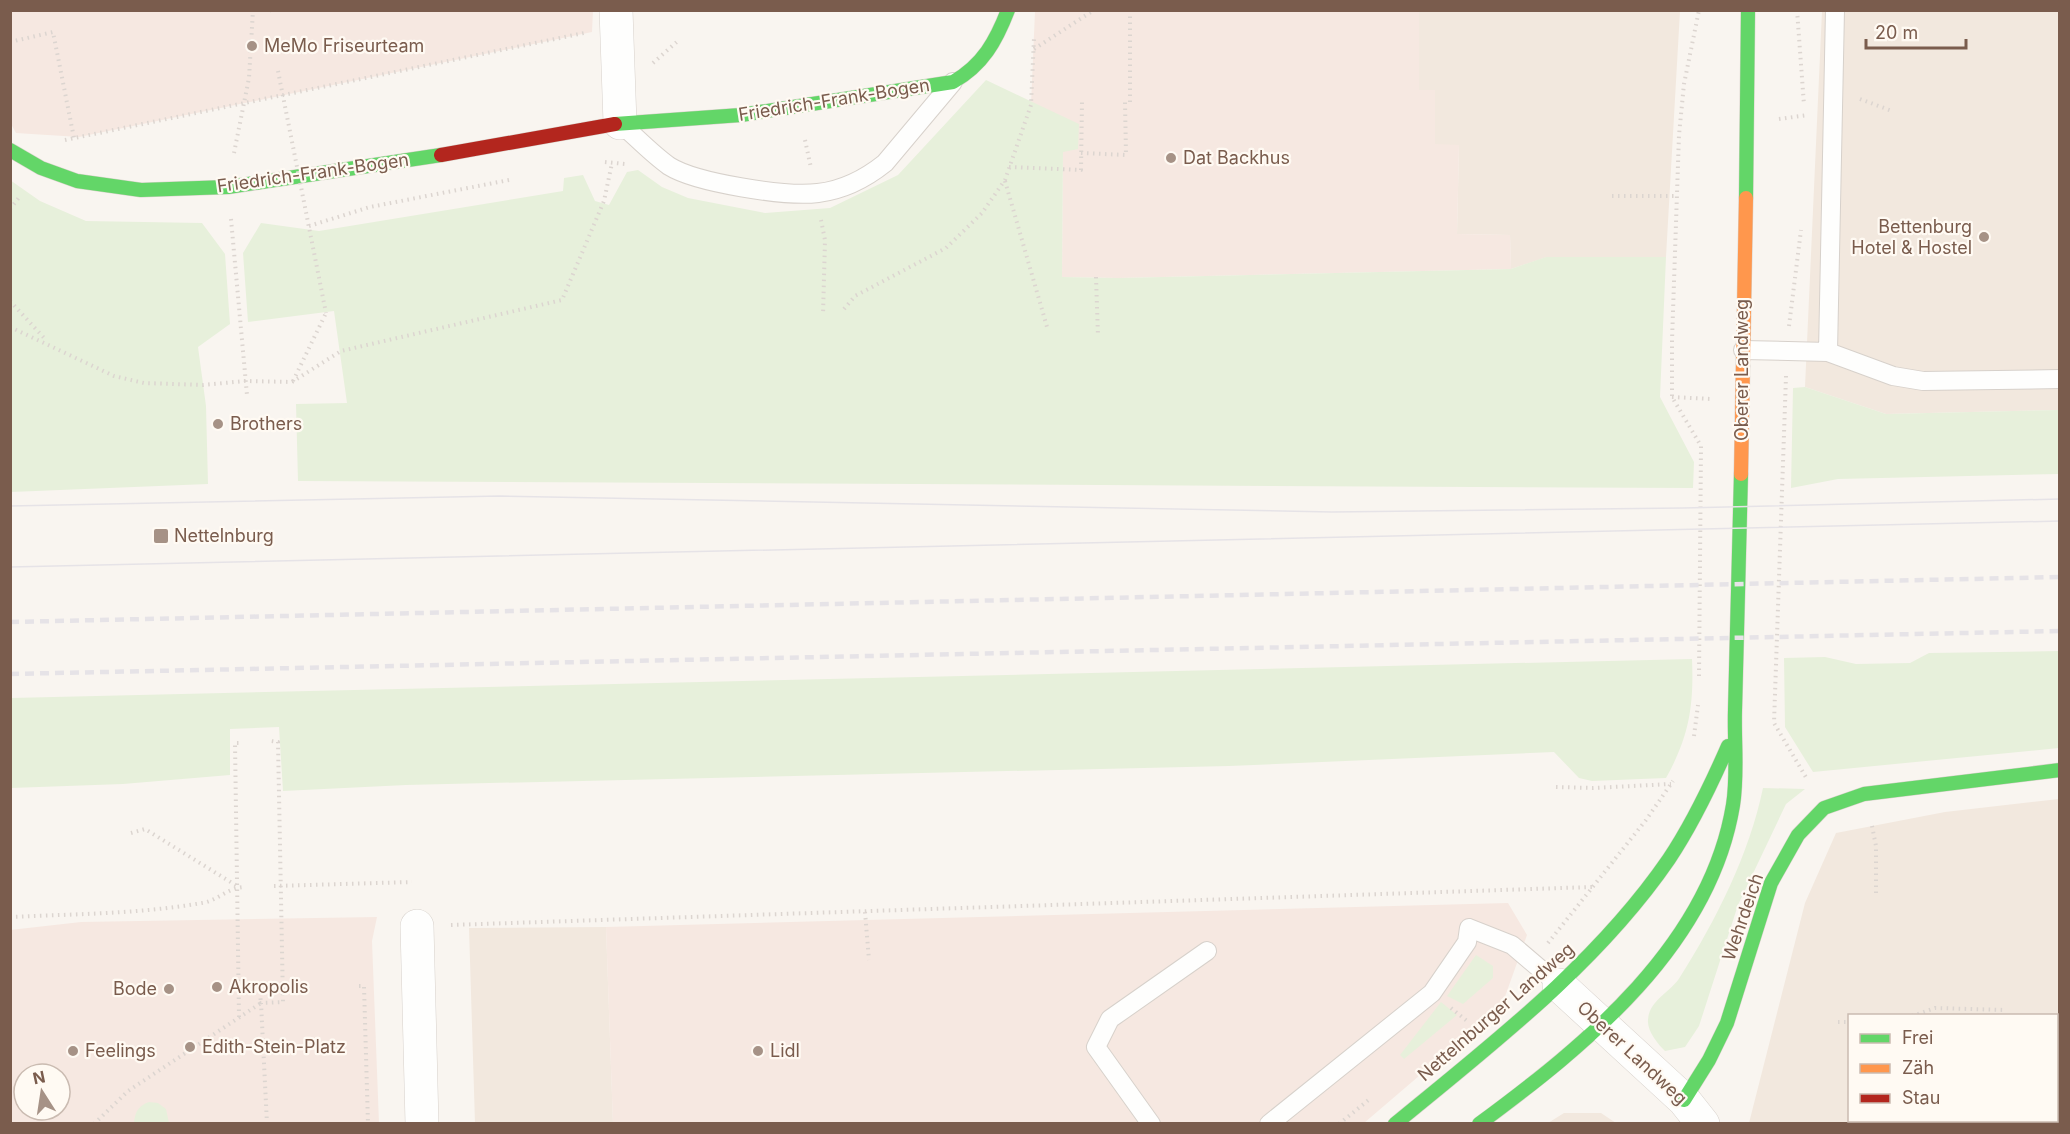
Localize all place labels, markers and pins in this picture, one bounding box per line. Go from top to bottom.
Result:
place label: MeMo Friseurteam [264,35,424,56]
marker: MeMo Friseurteam [245,39,259,53]
place label: Dat Backhus [1183,147,1290,168]
marker: Dat Backhus [1164,151,1178,165]
place label: Bettenburg Hotel & Hostel [1851,216,1972,258]
marker: Bettenburg Hotel & Hostel [1977,230,1991,244]
place label: Brothers [230,413,302,434]
marker: Brothers [211,417,225,431]
place label: Nettelnburg [174,525,274,546]
marker: Nettelnburg [152,527,170,545]
place label: Akropolis [229,976,309,997]
place label: Bode [113,978,157,999]
marker: Akropolis [210,980,224,994]
marker: Bode [162,982,176,996]
place label: Edith-Stein-Platz [202,1036,346,1057]
place label: Feelings [85,1040,156,1061]
marker: Edith-Stein-Platz [183,1040,197,1054]
place label: Lidl [770,1040,800,1061]
marker: Feelings [66,1044,80,1058]
marker: Lidl [751,1044,765,1058]

